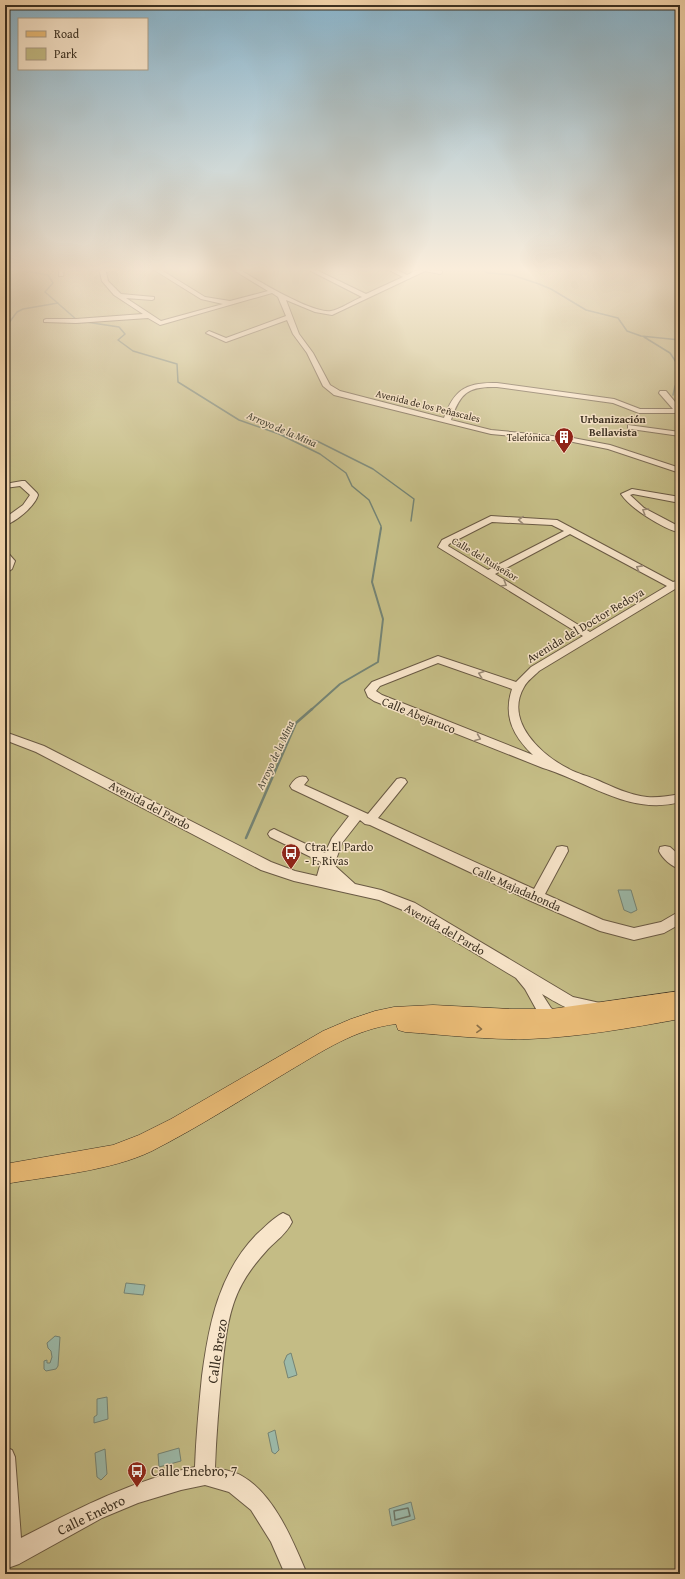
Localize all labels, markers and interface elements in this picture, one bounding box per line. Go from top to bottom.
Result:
legend [18,18,148,70]
text: Road [54,25,80,42]
text: Park [54,45,78,62]
street label: Avenida de los Peñascales [374,386,482,426]
water label: Arroyo de la Mina [244,407,319,451]
district label: Urbanización Bellavista [580,411,646,440]
building icon: Telefónica [553,426,575,454]
place label: Telefónica [507,430,550,445]
one-way arrow [643,509,650,516]
one-way arrow [518,516,524,524]
street label: Calle del Ruiseñor [449,533,521,585]
one-way arrow [636,565,643,572]
one-way arrow [500,579,507,586]
street label: Avenida del Doctor Bedoya [523,583,647,667]
one-way arrow [478,670,485,679]
street label: Calle Abejaruco [380,692,458,738]
water label: Arroyo de la Mina [252,718,298,793]
one-way arrow [474,733,482,741]
street label: Avenida del Pardo [106,776,194,834]
place label: Ctra. El Pardo - F. Rivas [305,838,373,869]
bus stop icon: Ctra. El Pardo - F. Rivas [280,842,302,870]
street label: Calle Majadahonda [470,861,564,915]
street label: Avenida del Pardo [402,899,488,959]
one-way arrow [476,1024,482,1033]
street label: Calle Brezo [202,1317,232,1385]
bus stop icon: Calle Enebro, 7 [126,1460,148,1488]
place label: Calle Enebro, 7 [151,1461,238,1481]
street label: Calle Enebro [54,1490,128,1540]

